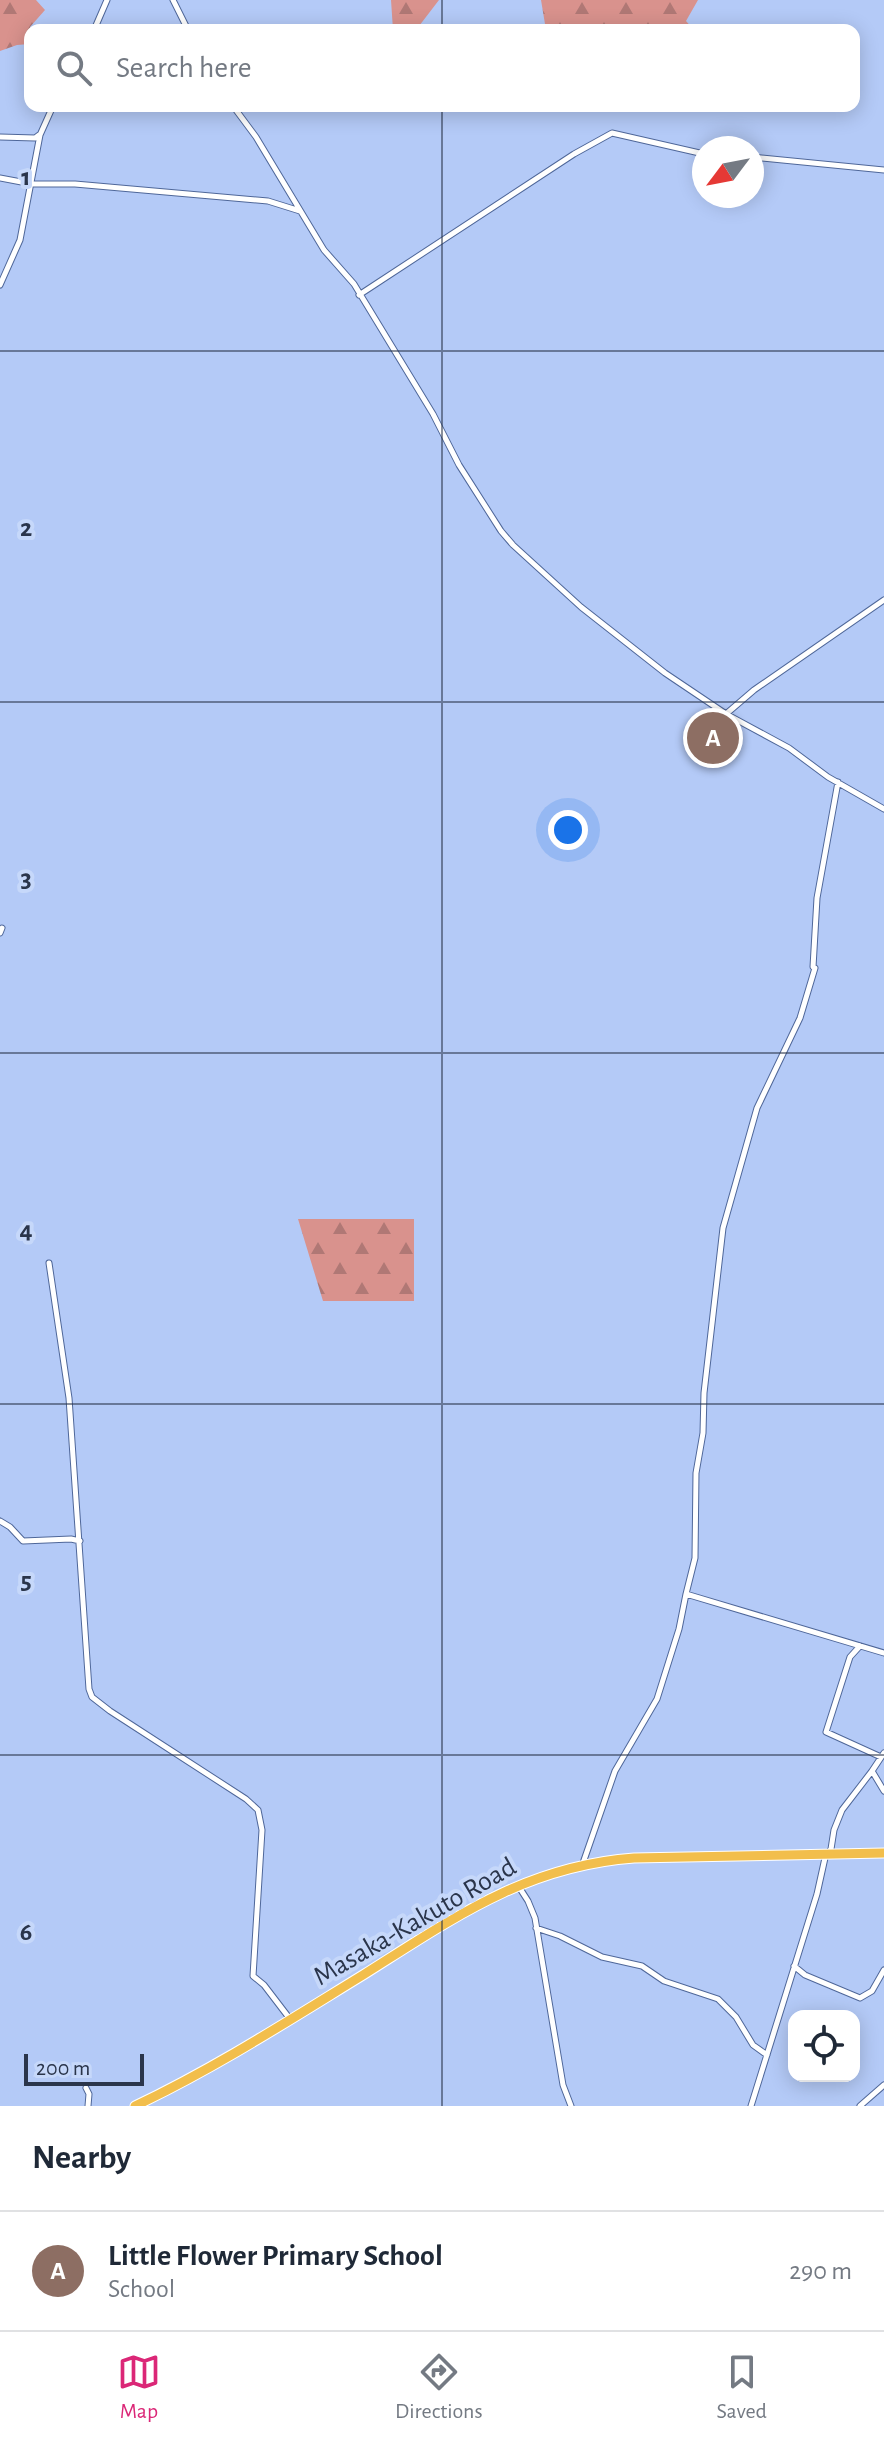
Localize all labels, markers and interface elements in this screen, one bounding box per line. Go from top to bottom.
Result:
search box [24,24,860,112]
icon: search [52,46,96,90]
text: Search here [116,53,252,83]
north arrow [692,136,764,208]
text: 1 [21,164,31,190]
text: 2 [20,515,32,541]
pin: A [687,708,739,768]
your location [548,810,588,850]
text: 3 [20,866,32,892]
text: 4 [19,1217,33,1243]
text: 5 [20,1568,32,1594]
street label: Masaka-Kakuto Road [309,1853,521,1991]
text: 6 [20,1919,32,1945]
map controls [788,2010,860,2082]
button: locate [788,2010,860,2082]
scale bar [24,2050,144,2086]
text: 200 m [36,2057,90,2079]
text: Nearby [32,2141,131,2175]
text: Little Flower Primary School [108,2241,443,2271]
text: A [50,2258,66,2284]
text: 290 m [789,2258,852,2284]
text: School [108,2276,175,2302]
tab: Map [117,2350,161,2424]
tab: Directions [395,2350,483,2424]
tab: Saved [717,2350,767,2424]

